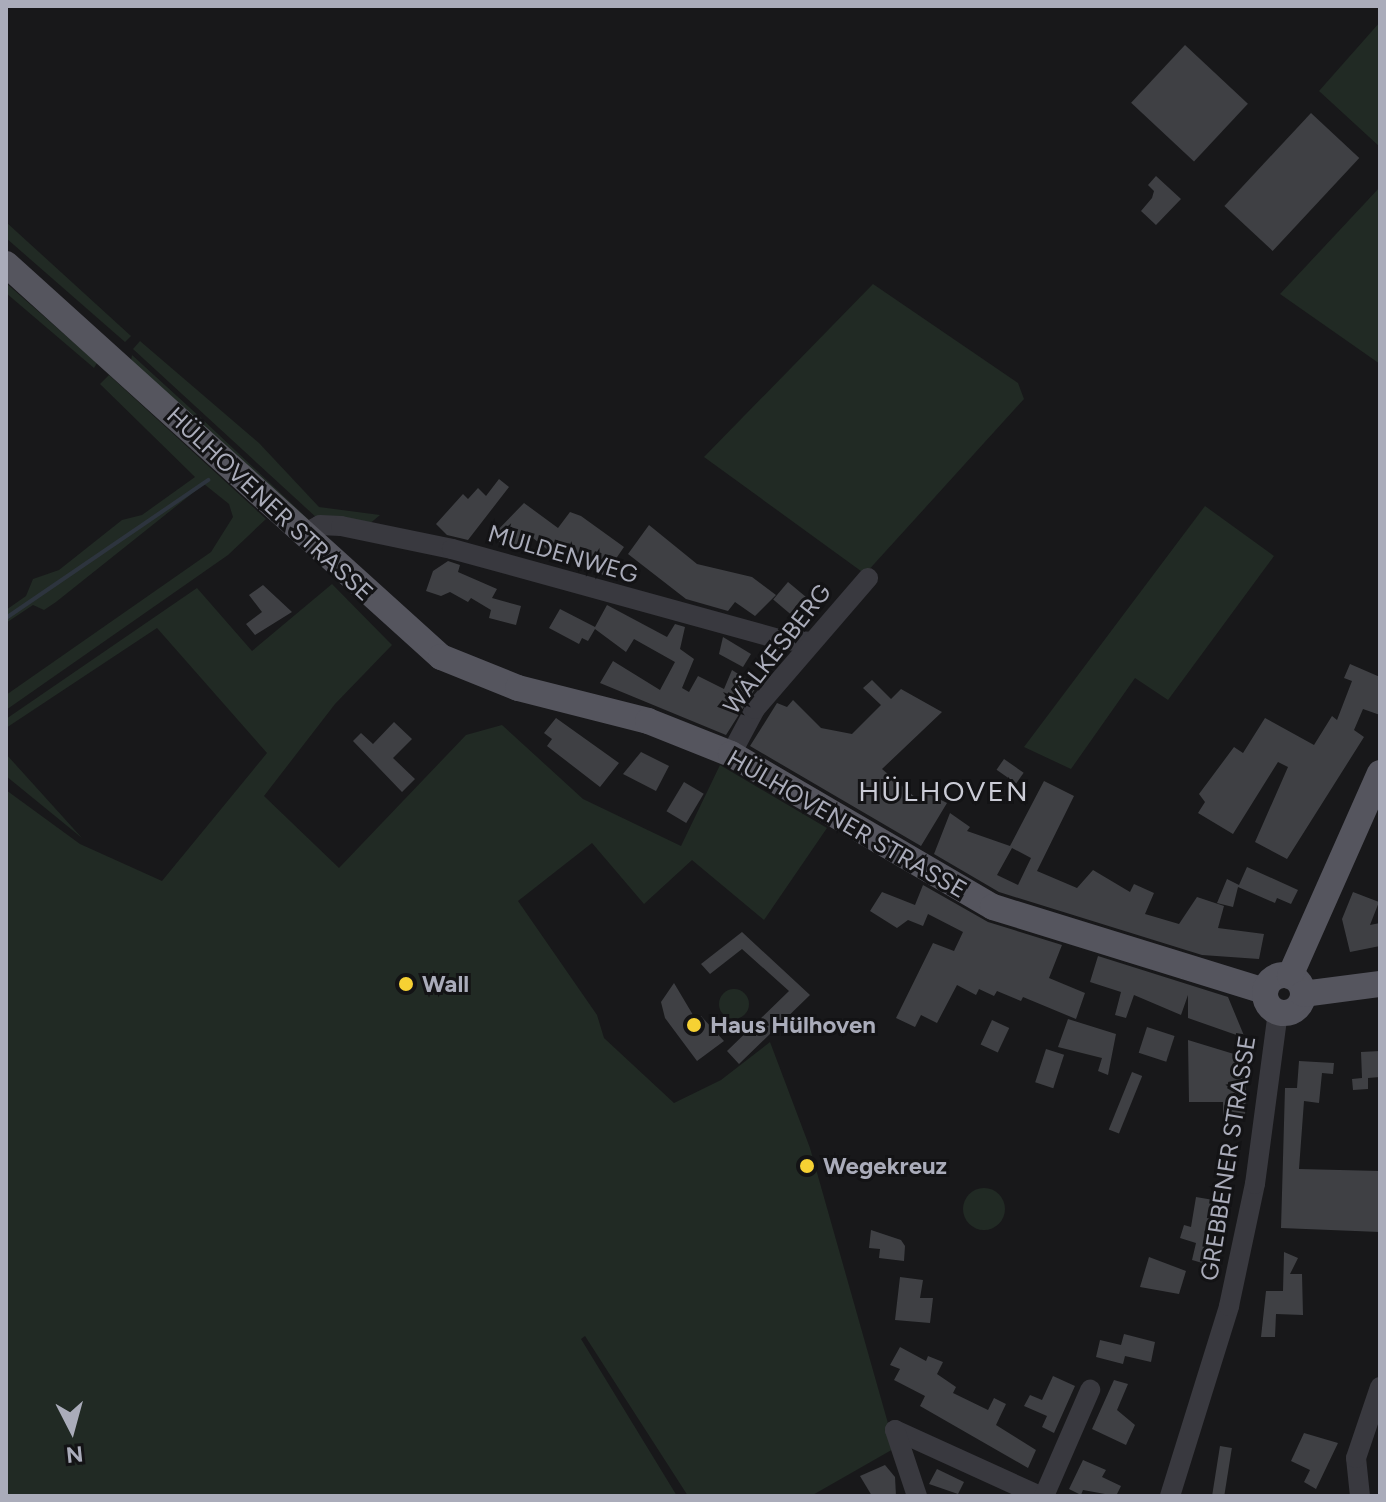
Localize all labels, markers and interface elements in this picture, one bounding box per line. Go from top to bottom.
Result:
street label: HÜLHOVENER STRASSE [161,401,379,607]
street label: MULDENWEG [485,519,641,589]
street label: WÄLKESBERG [717,578,837,720]
street label: HÜLHOVENER STRASSE [722,744,972,904]
district label: HÜLHOVEN [858,774,1030,808]
place label: Wall [422,970,469,998]
marker: Wall [397,975,415,993]
place label: Haus Hülhoven [710,1011,876,1039]
marker: Haus Hülhoven [685,1016,703,1034]
street label: GREBBENER STRASSE [1194,1033,1262,1283]
place label: Wegekreuz [823,1152,947,1180]
marker: Wegekreuz [798,1157,816,1175]
north arrow [32,1390,112,1470]
text: N [65,1440,84,1469]

